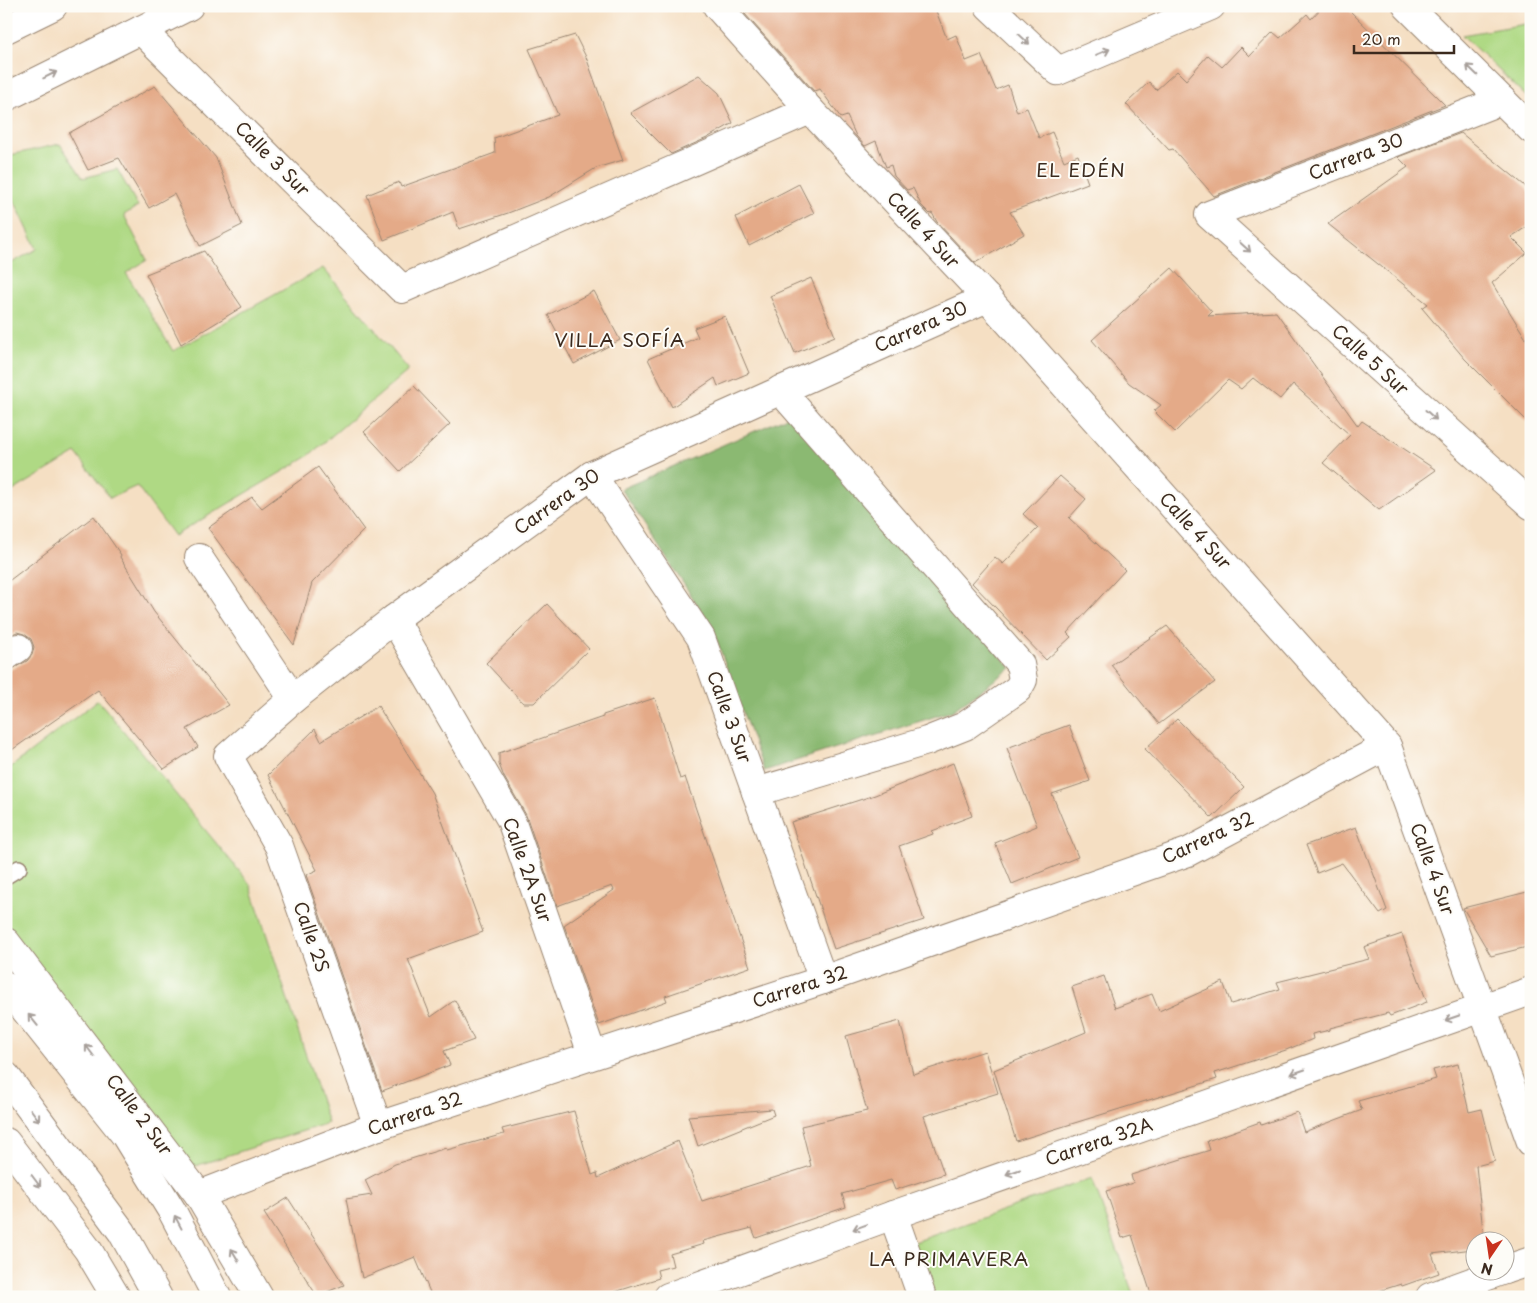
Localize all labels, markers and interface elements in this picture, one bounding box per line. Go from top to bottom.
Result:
scale bar [1354,22,1454,54]
text: 20 m [1362,27,1401,50]
one-way arrow [1017,33,1030,45]
one-way arrow [1095,47,1110,57]
one-way arrow [1466,64,1478,76]
one-way arrow [42,70,57,79]
street label: Calle 3 Sur [229,114,317,202]
street label: Carrera 30 [1304,125,1407,186]
district label: EL EDÉN [1036,155,1126,183]
street label: Calle 4 Sur [881,185,967,274]
one-way arrow [1239,241,1252,253]
street label: Carrera 30 [870,293,971,358]
street label: Calle 5 Sur [1326,317,1416,401]
district label: VILLA SOFÍA [555,325,685,353]
one-way arrow [1424,409,1437,421]
street label: Carrera 30 [508,461,605,540]
street label: Calle 4 Sur [1154,485,1239,575]
street label: Calle 3 Sur [701,667,760,767]
street label: Carrera 32 [1157,804,1258,870]
street label: Calle 2A Sur [497,813,560,926]
street label: Calle 4 Sur [1404,819,1463,919]
street label: Calle 2S [288,897,337,976]
street label: Carrera 32 [748,958,851,1014]
one-way arrow [27,1014,38,1027]
one-way arrow [1444,1014,1460,1023]
one-way arrow [84,1045,95,1058]
street label: Calle 2 Sur [101,1068,180,1161]
one-way arrow [1291,1068,1307,1077]
street label: Carrera 32 [364,1084,466,1141]
one-way arrow [30,1108,41,1121]
street label: Carrera 32A [1041,1110,1156,1172]
one-way arrow [1005,1168,1021,1178]
one-way arrow [30,1174,41,1187]
one-way arrow [173,1215,183,1230]
one-way arrow [853,1223,868,1232]
north arrow [1464,1230,1514,1280]
district label: LA PRIMAVERA [869,1244,1029,1272]
one-way arrow [229,1248,239,1262]
text: N [1479,1258,1495,1281]

